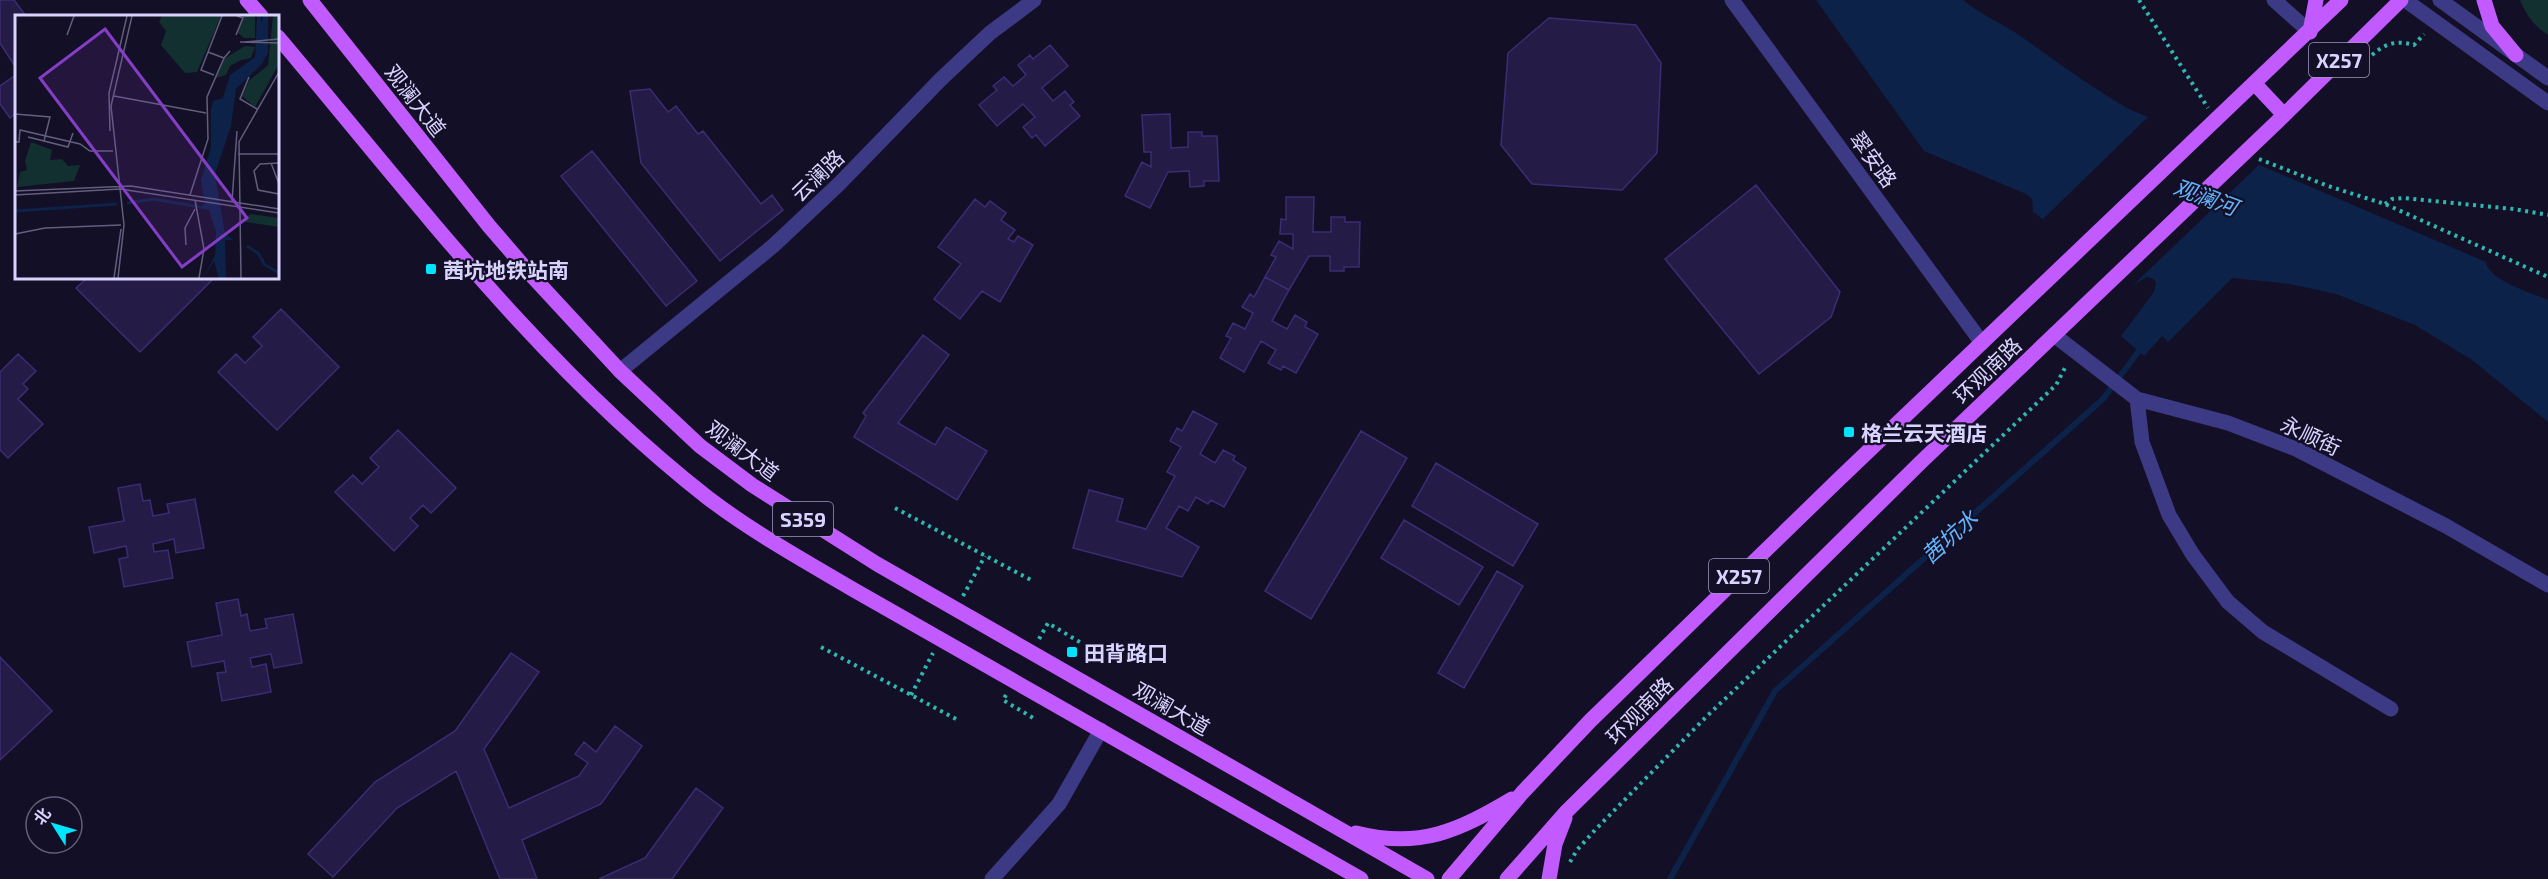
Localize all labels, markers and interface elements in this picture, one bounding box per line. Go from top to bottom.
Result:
inset map [15,15,279,279]
road number: X257 [2309,43,2369,77]
street label: 观澜大道 [380,59,452,141]
street label: 翠安路 [1845,126,1903,192]
street label: 云澜路 [786,144,848,206]
water label: 观澜河 [2171,172,2245,221]
place label: 茜坑地铁站南 [443,257,569,282]
marker: 茜坑地铁站南 [424,262,438,276]
street label: 环观南路 [1948,332,2026,408]
street label: 永顺街 [2277,410,2345,460]
street label: 观澜大道 [702,415,784,485]
place label: 格兰云天酒店 [1861,420,1987,445]
marker: 格兰云天酒店 [1842,425,1856,439]
road number: S359 [773,502,833,536]
water label: 茜坑水 [1916,504,1983,568]
road number: X257 [1709,559,1769,593]
place label: 田背路口 [1084,640,1168,665]
marker: 田背路口 [1065,645,1079,659]
street label: 环观南路 [1600,671,1678,749]
street label: 观澜大道 [1129,676,1215,740]
north arrow [24,795,84,855]
text: 北 [29,804,54,828]

